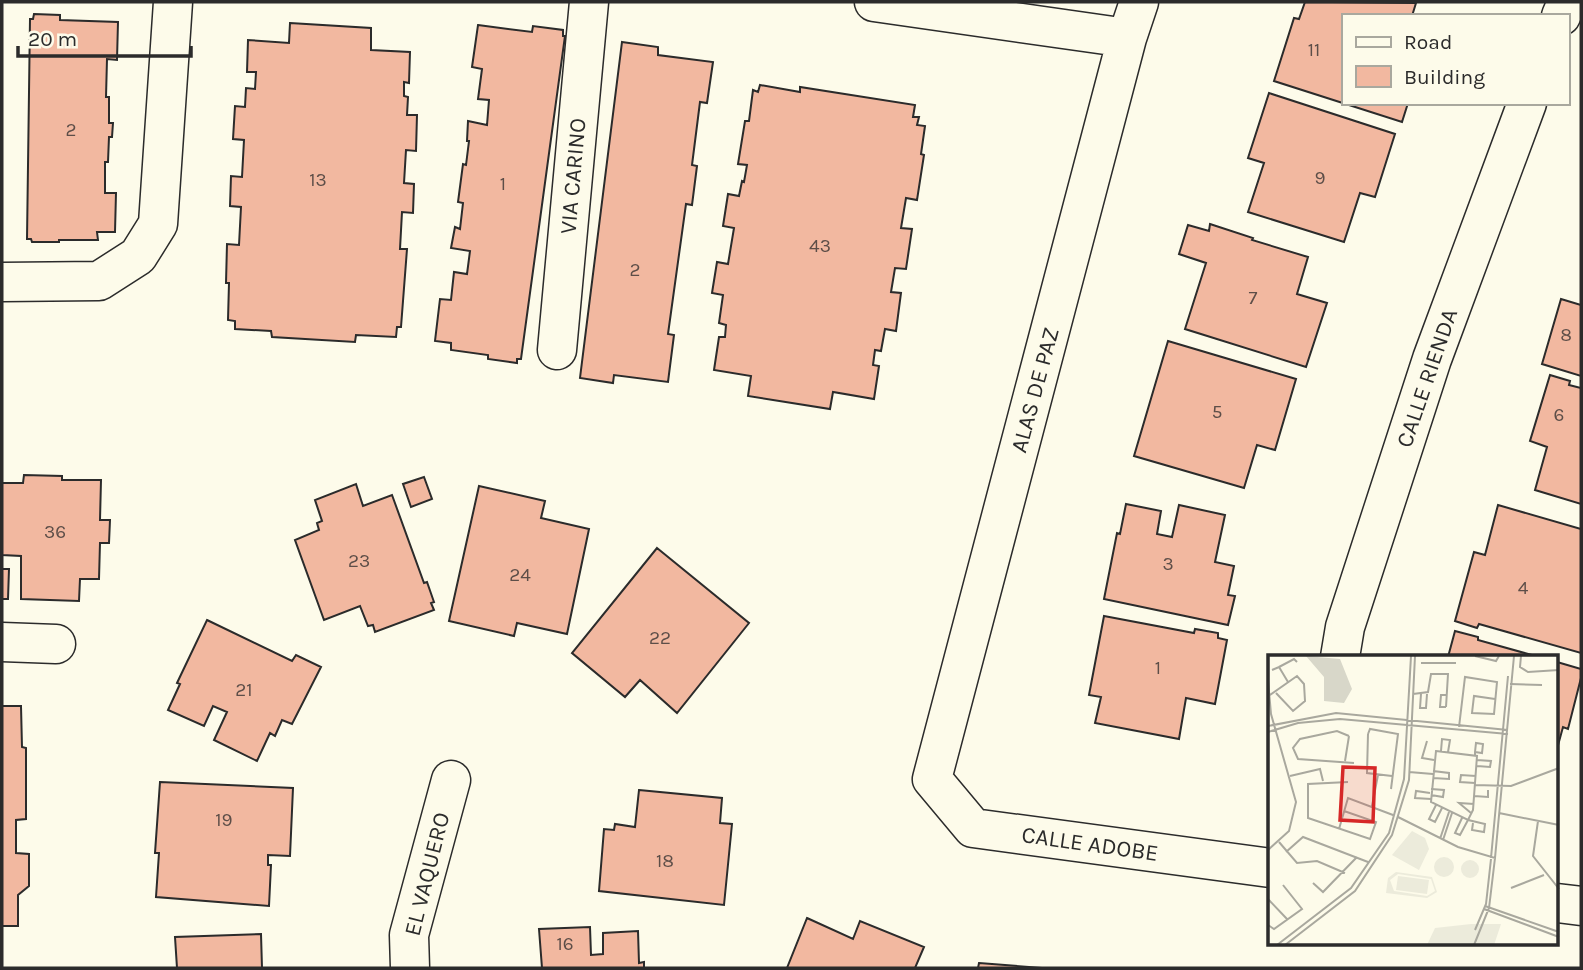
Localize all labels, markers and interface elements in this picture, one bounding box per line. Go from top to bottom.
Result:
scale bar [18,14,191,58]
legend [1342,14,1569,105]
text: 20 m [28,27,77,51]
text: Road [1404,30,1452,54]
house number: 11 [1308,39,1320,61]
text: Building [1404,65,1485,89]
street label: VIA CARINO [554,117,592,235]
house number: 2 [65,119,77,141]
house number: 9 [1314,167,1326,189]
house number: 13 [309,169,327,191]
house number: 1 [500,173,506,195]
house number: 43 [809,235,831,257]
house number: 2 [629,259,641,281]
house number: 7 [1249,287,1258,309]
street label: CALLE RIENDA [1391,305,1463,451]
street label: ALAS DE PAZ [1005,324,1065,456]
house number: 8 [1560,324,1572,346]
house number: 5 [1212,401,1222,423]
house number: 6 [1554,404,1564,426]
house number: 36 [44,521,66,543]
house number: 23 [348,550,370,572]
house number: 3 [1162,553,1174,575]
house number: 24 [509,564,531,586]
house number: 4 [1518,577,1529,599]
house number: 22 [649,627,671,649]
inset map [1268,655,1558,946]
house number: 1 [1155,657,1161,679]
house number: 21 [235,679,253,701]
house number: 19 [215,809,233,831]
street label: EL VAQUERO [399,809,455,939]
street label: CALLE ADOBE [1020,821,1160,867]
house number: 18 [656,850,674,872]
house number: 16 [556,933,574,955]

